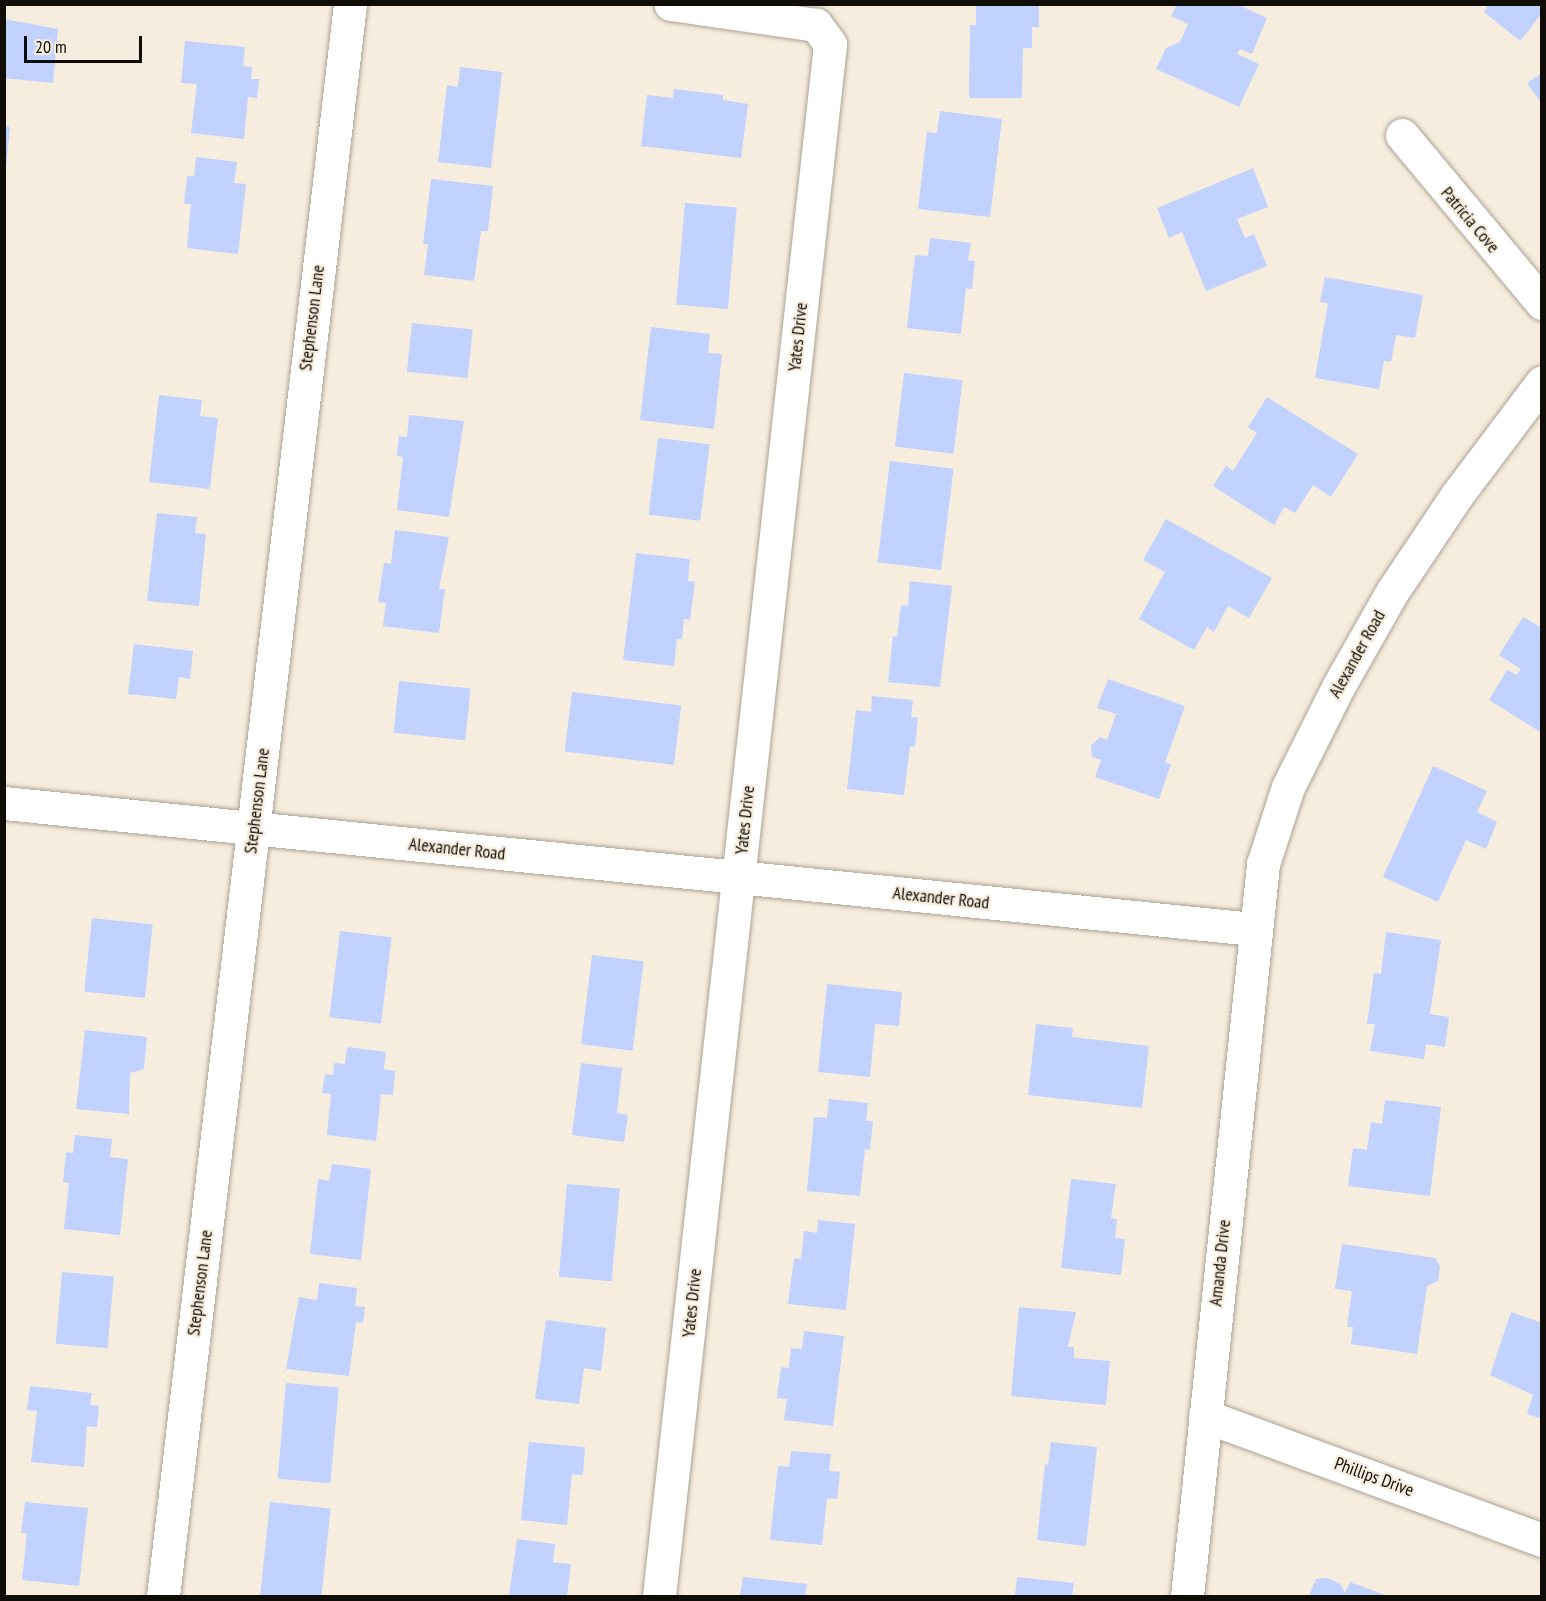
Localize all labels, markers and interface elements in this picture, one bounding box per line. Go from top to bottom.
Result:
scale bar [27,24,146,62]
text: 20 m [35,35,67,58]
street label: Patricia Cove [1436,183,1504,257]
street label: Stephenson Lane [295,264,329,372]
street label: Yates Drive [784,301,812,373]
street label: Alexander Road [1324,606,1390,702]
street label: Stephenson Lane [240,747,274,855]
street label: Yates Drive [731,784,759,856]
street label: Alexander Road [408,833,506,865]
street label: Alexander Road [892,882,990,914]
street label: Amanda Drive [1205,1219,1235,1307]
street label: Stephenson Lane [183,1229,217,1337]
street label: Yates Drive [678,1267,706,1339]
street label: Phillips Drive [1331,1453,1417,1501]

